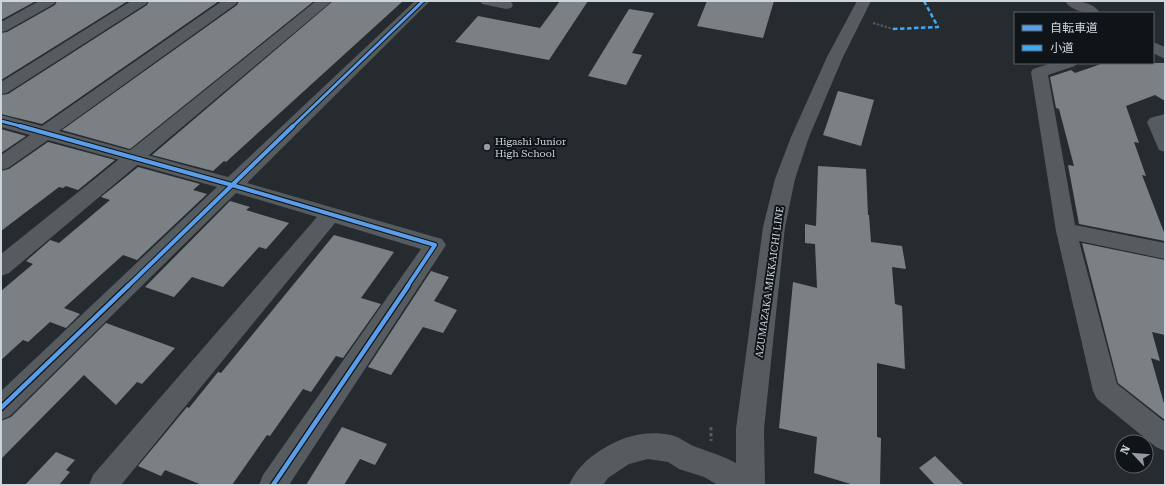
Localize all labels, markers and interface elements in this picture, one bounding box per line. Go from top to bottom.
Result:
legend [1014,12,1154,64]
text: 自転車道 [1050,21,1098,35]
text: 小道 [1050,41,1074,55]
place label: Higashi Junior High School [495,136,566,159]
marker: Higashi Junior High School [482,142,492,152]
street label: AZUMAZAKA MIKKAICHI LINE [753,206,786,359]
north arrow [1114,434,1154,474]
text: N [1118,443,1133,456]

